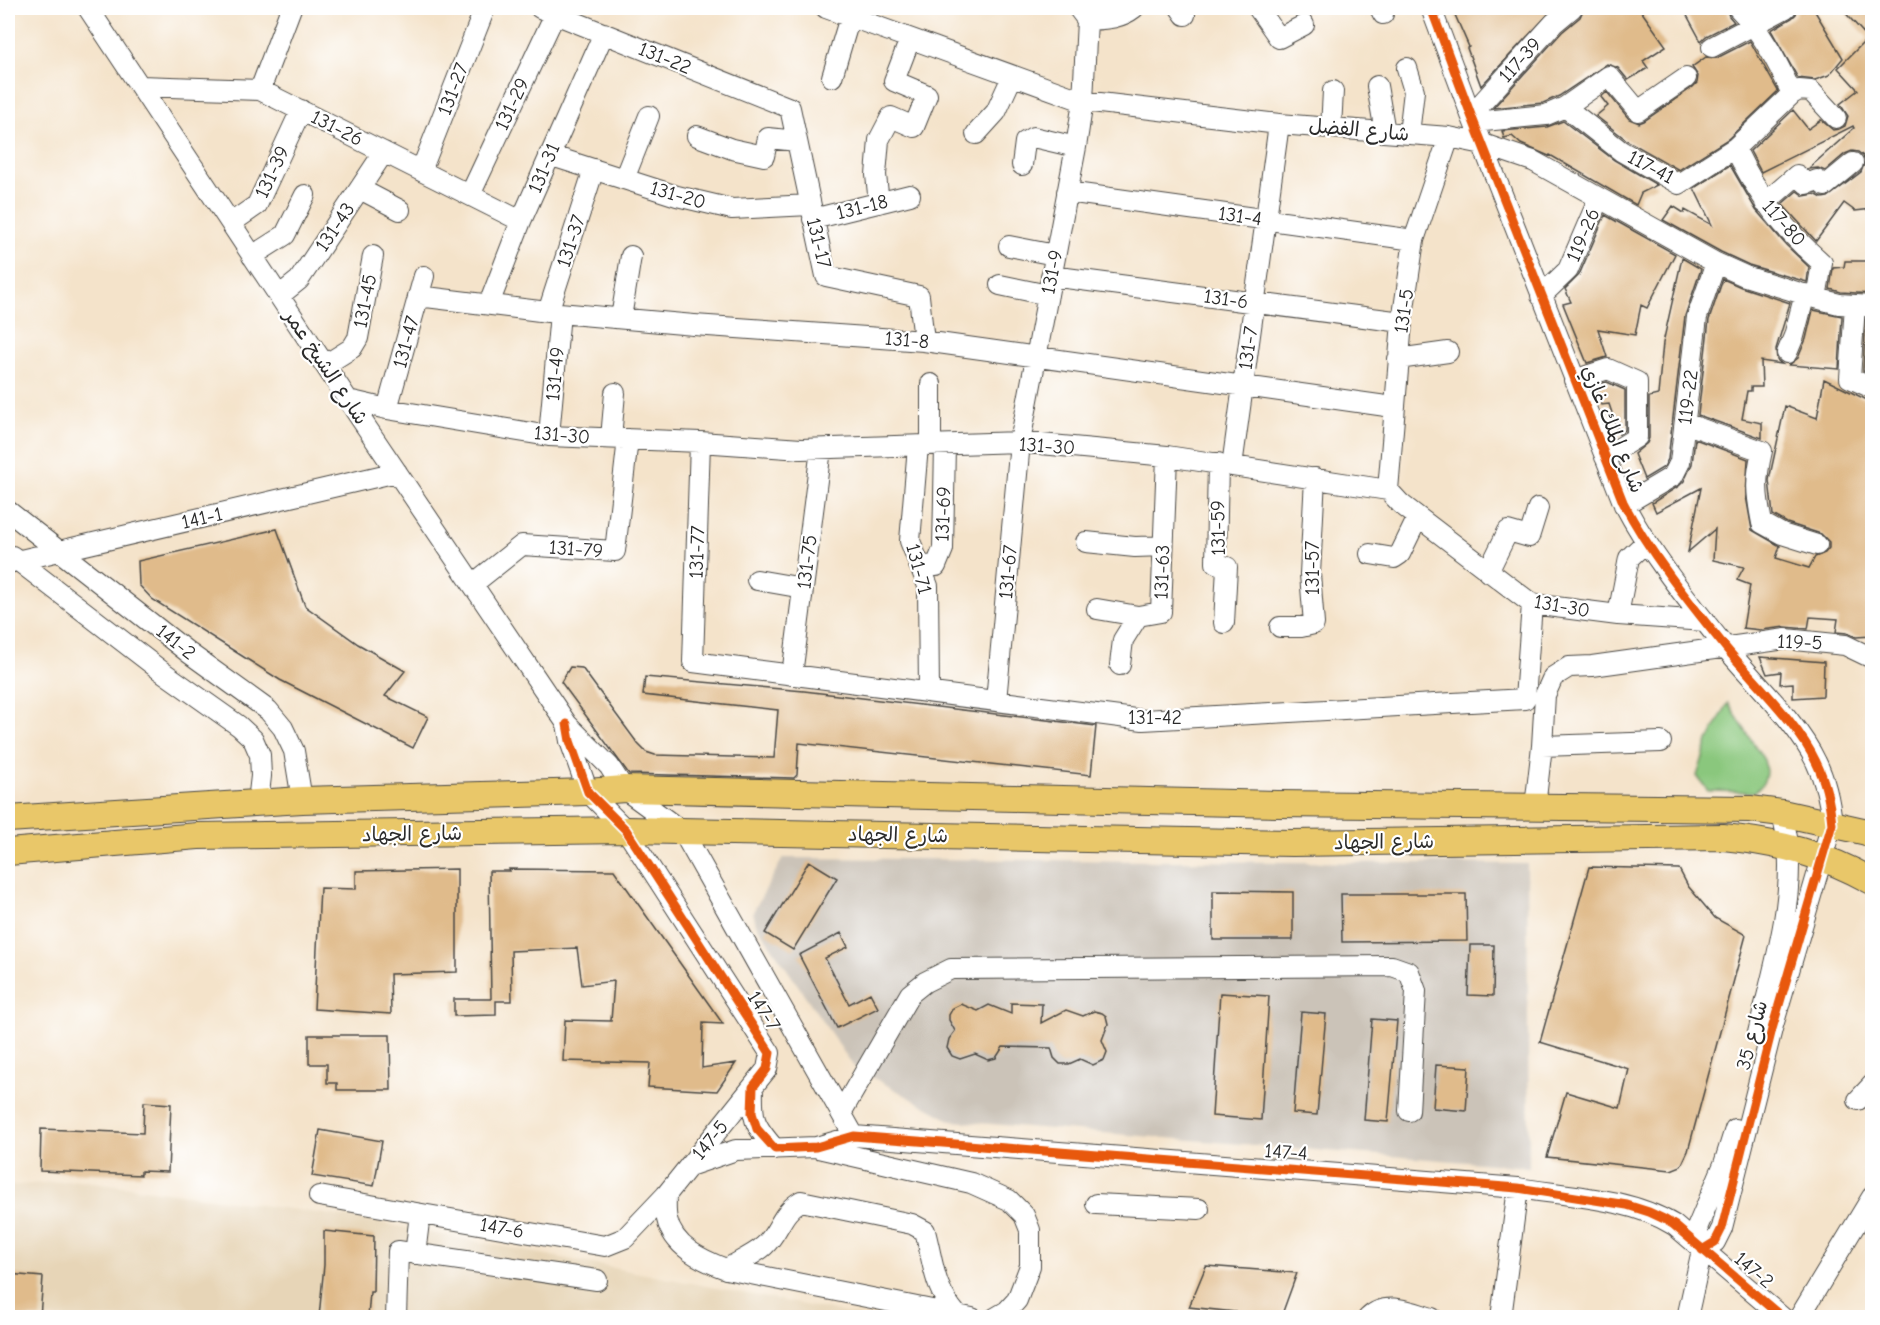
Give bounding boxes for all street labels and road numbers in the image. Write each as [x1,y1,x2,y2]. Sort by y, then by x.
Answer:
street label: 117-39 [1494,33,1546,87]
street label: 131-22 [635,37,695,79]
street label: 131-27 [433,59,474,118]
street label: 131-29 [490,74,534,134]
street label: 131-26 [307,105,367,151]
street label: شارع الفضل [1308,114,1410,148]
street label: 131-31 [523,140,565,196]
street label: 131-39 [250,142,294,202]
street label: 117-41 [1624,145,1678,189]
street label: 131-20 [648,176,708,214]
street label: 131-18 [834,190,890,224]
street label: 117-80 [1758,195,1810,251]
street label: 131-43 [310,198,360,256]
street label: 131-4 [1217,202,1263,230]
street label: 119-26 [1562,205,1604,265]
street label: 131-37 [552,211,590,270]
street label: 131-17 [802,215,837,271]
street label: 131-9 [1036,248,1068,296]
street label: 131-45 [349,272,381,330]
street label: 131-6 [1202,284,1250,314]
street label: 131-5 [1389,287,1419,335]
street label: شارع الشيخ عمر [276,304,373,430]
street label: 131-47 [388,313,424,371]
street label: 131-7 [1234,324,1262,371]
street label: 131-8 [884,327,930,353]
street label: 131-49 [541,346,569,402]
street label: شارع الملك غازي [1574,362,1649,497]
street label: 119-22 [1673,368,1703,426]
street label: 131-30 [533,421,591,449]
street label: 131-30 [1018,433,1076,459]
street label: 131-69 [931,486,955,542]
street label: 131-59 [1206,500,1230,556]
street label: 141-1 [179,502,225,534]
street label: 131-77 [685,525,709,579]
street label: 131-75 [792,534,822,590]
street label: 131-79 [548,536,604,562]
street label: 131-57 [1301,540,1324,595]
street label: 131-71 [901,541,937,597]
street label: 131-67 [994,543,1022,600]
street label: 131-63 [1150,544,1174,600]
street label: 131-30 [1532,590,1592,622]
street label: 141-2 [152,619,200,665]
street label: 119-5 [1777,630,1823,654]
street label: 131-42 [1128,706,1182,729]
street label: شارع الجهاد [362,822,462,848]
street label: شارع الجهاد [848,823,948,849]
street label: شارع الجهاد [1334,830,1434,856]
street label: 147-7 [743,987,786,1036]
street label: شارع 35 [1732,998,1774,1073]
street label: 147-5 [687,1116,733,1164]
street label: 147-4 [1264,1139,1308,1165]
street label: 147-6 [478,1213,526,1243]
street label: 147-2 [1730,1247,1778,1293]

